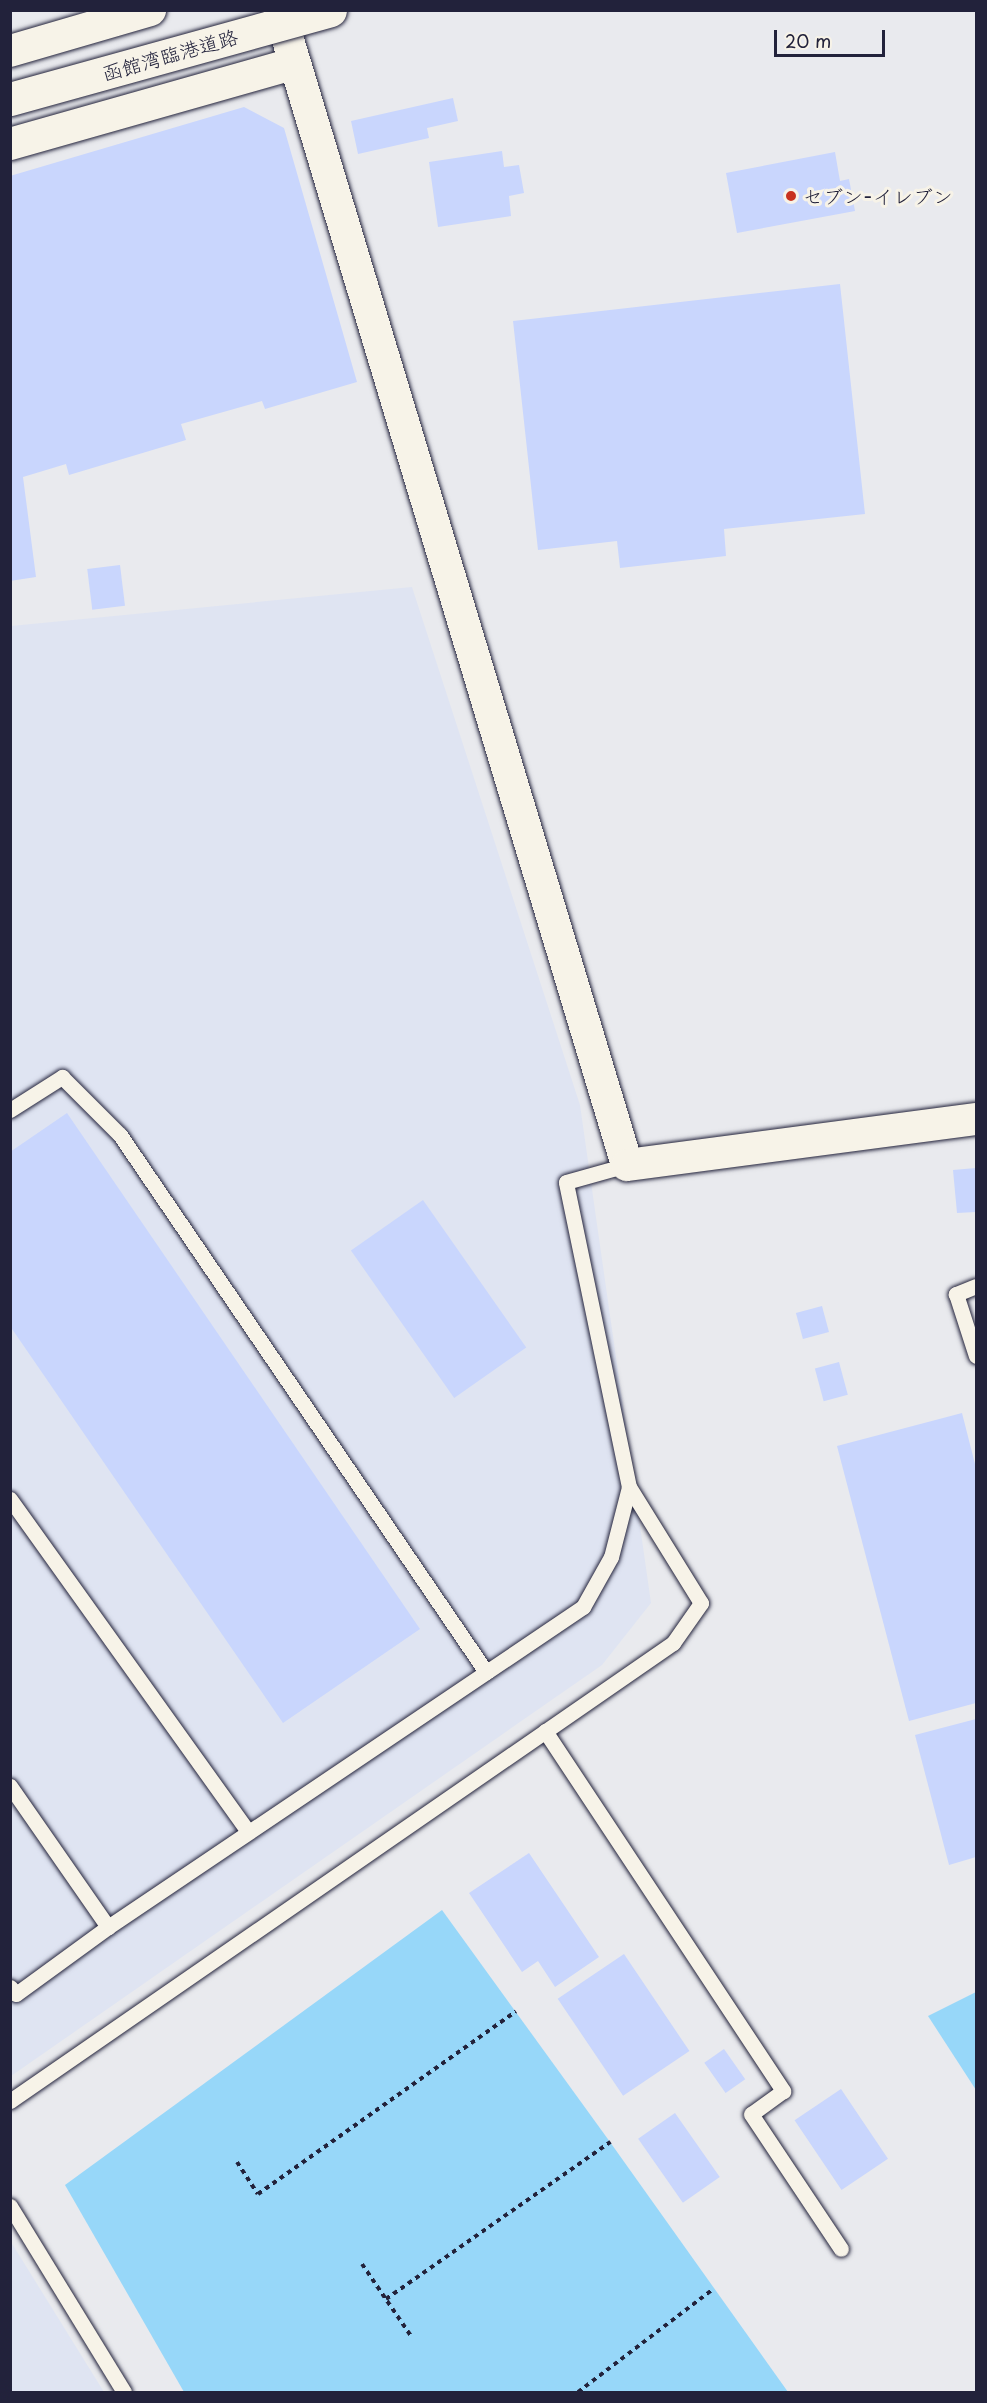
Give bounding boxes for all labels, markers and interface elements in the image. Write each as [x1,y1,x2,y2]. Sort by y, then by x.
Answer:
scale bar [777,18,888,56]
street label: 函館湾臨港道路 [99,24,241,86]
text: 20 m [785,27,831,54]
place label: セブン-イレブン [803,184,953,208]
marker: セブン-イレブン [784,189,798,203]

